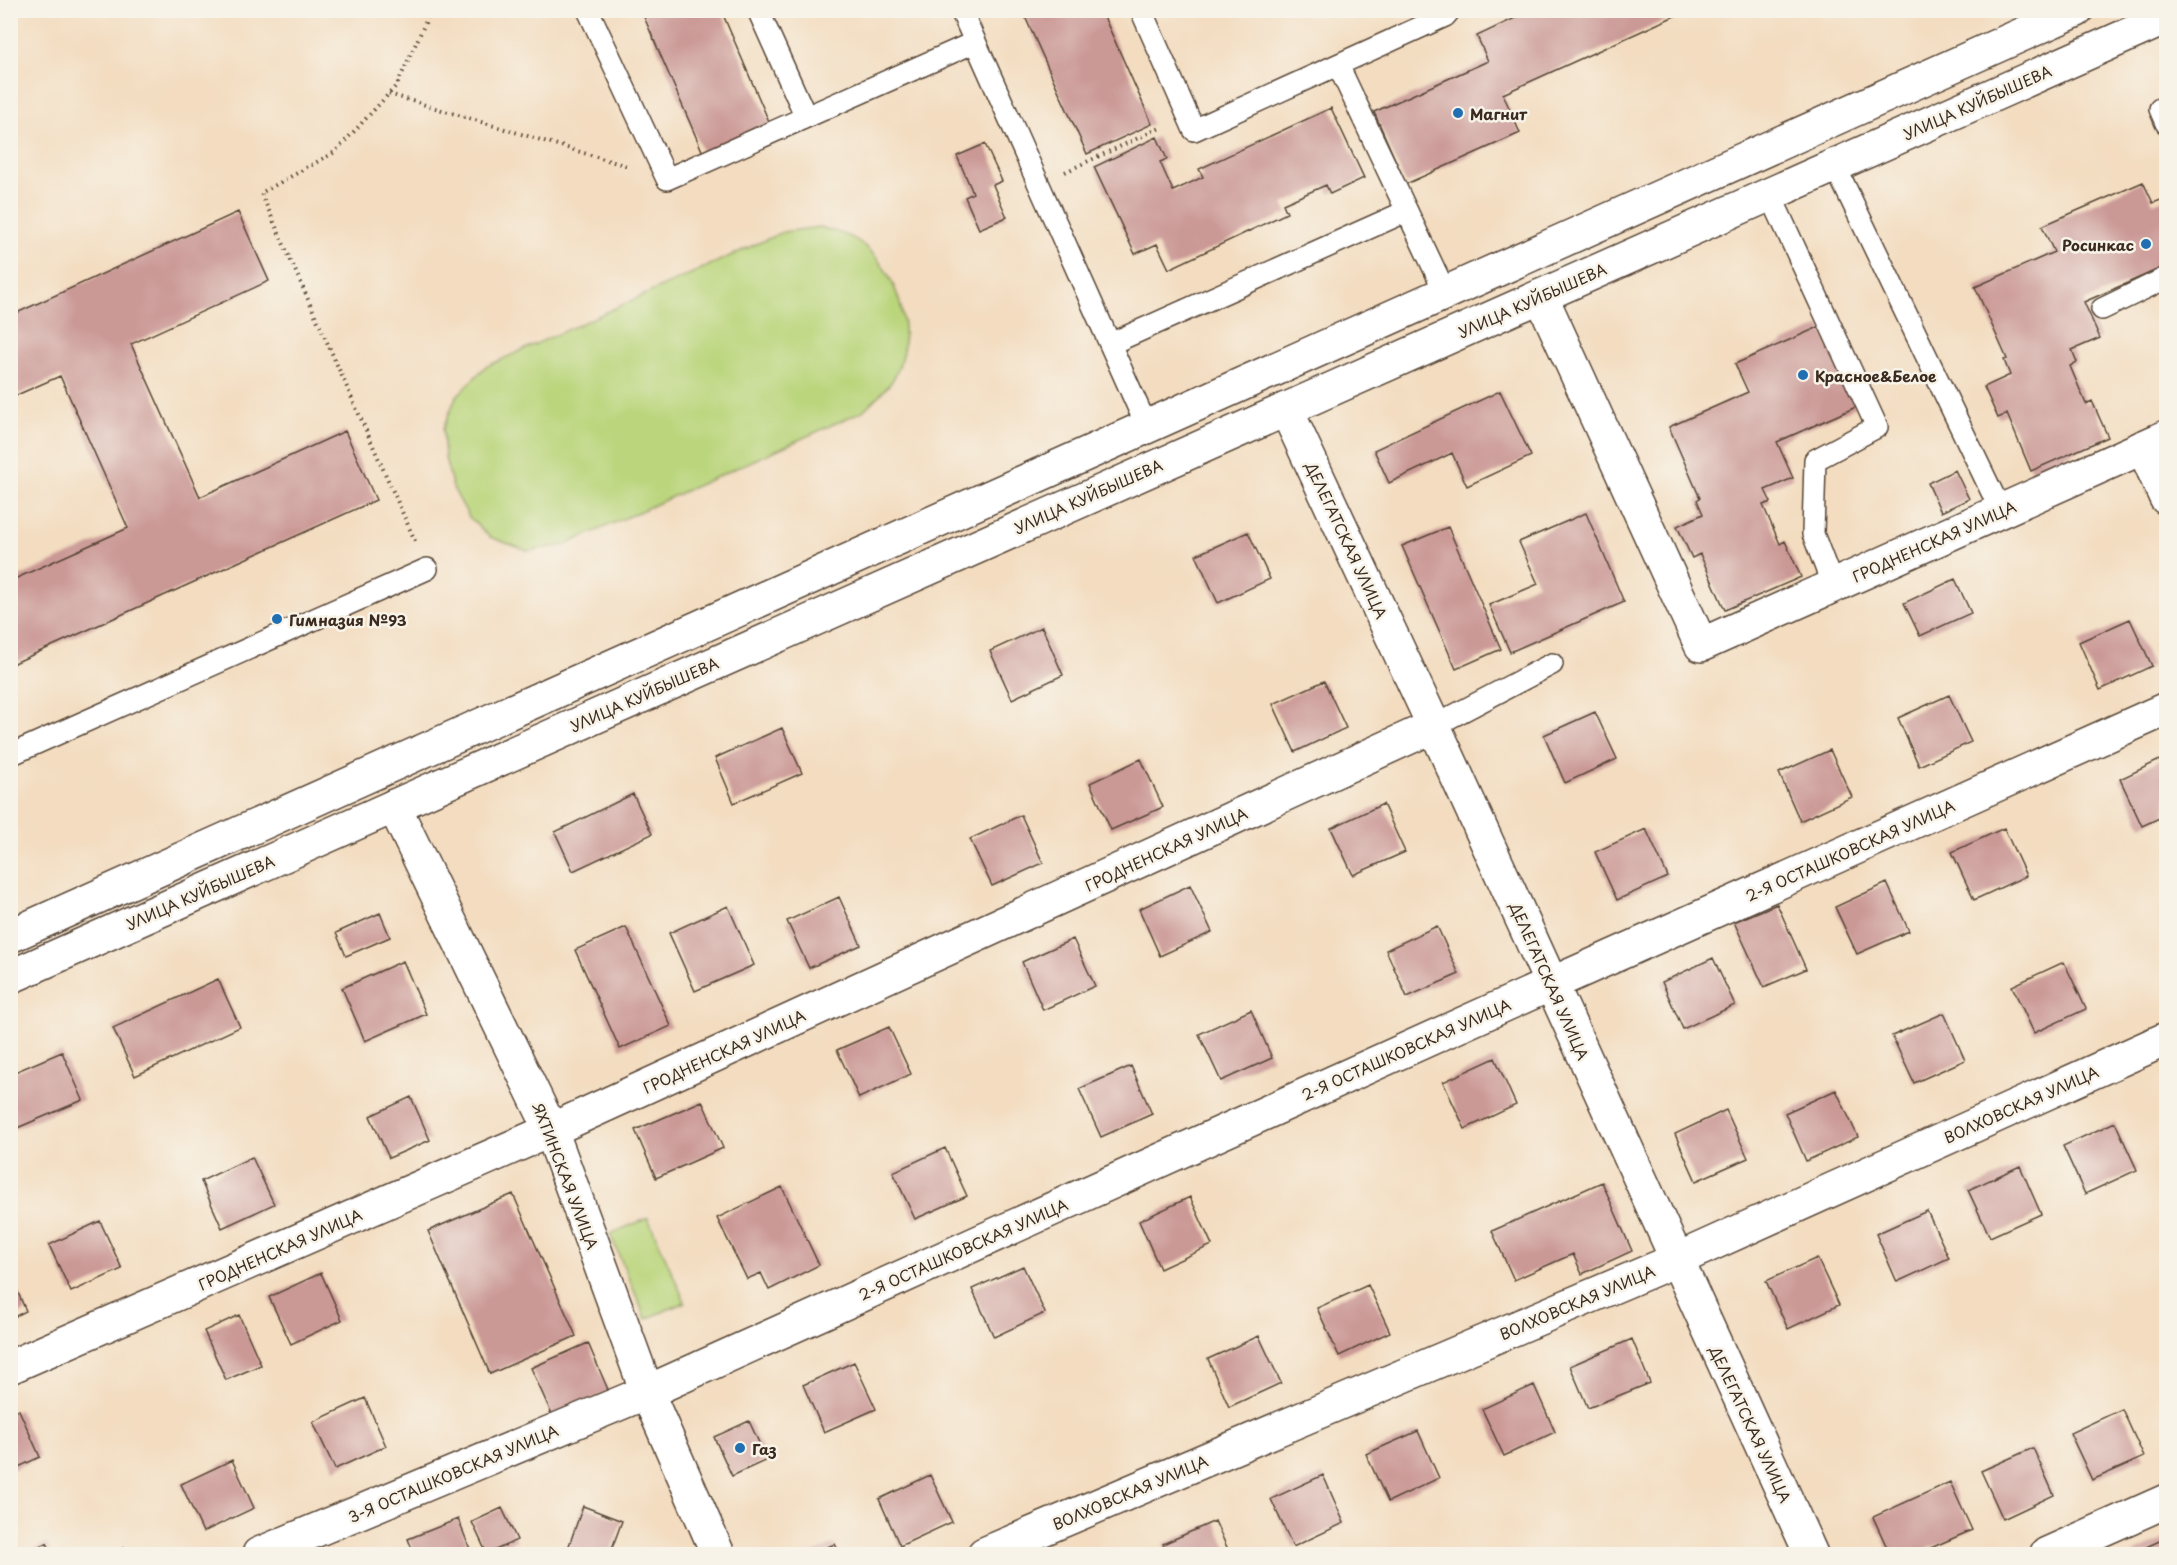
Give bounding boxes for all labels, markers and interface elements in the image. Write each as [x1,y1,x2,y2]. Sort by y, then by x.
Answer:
street label: УЛИЦА КУЙБЫШЕВА [1899,59,2055,145]
place label: Магнит [1470,102,1528,125]
marker: Магнит [1451,106,1465,120]
place label: Росинкас [2062,233,2134,256]
marker: Росинкас [2139,237,2153,251]
street label: УЛИЦА КУЙБЫШЕВА [1454,257,1610,343]
place label: Красное&Белое [1815,364,1937,387]
marker: Красное&Белое [1796,368,1810,382]
street label: УЛИЦА КУЙБЫШЕВА [1010,453,1166,539]
street label: ДЕЛЕГАТСКАЯ УЛИЦА [1300,457,1393,622]
street label: ГРОДНЕНСКАЯ УЛИЦА [1848,494,2020,588]
place label: Гимназия №93 [289,608,407,631]
marker: Гимназия №93 [270,612,284,626]
street label: УЛИЦА КУЙБЫШЕВА [566,651,722,737]
street label: 2-Я ОСТАШКОВСКАЯ УЛИЦА [1742,793,1958,907]
street label: ГРОДНЕНСКАЯ УЛИЦА [1081,801,1251,897]
street label: УЛИЦА КУЙБЫШЕВА [122,849,278,935]
street label: ДЕЛЕГАТСКАЯ УЛИЦА [1504,897,1595,1064]
street label: 2-Я ОСТАШКОВСКАЯ УЛИЦА [1298,992,1514,1106]
street label: ГРОДНЕНСКАЯ УЛИЦА [639,1003,809,1099]
street label: ВОЛХОВСКАЯ УЛИЦА [1940,1060,2102,1148]
street label: ЯХТИНСКАЯ УЛИЦА [527,1098,605,1253]
street label: 2-Я ОСТАШКОВСКАЯ УЛИЦА [855,1192,1071,1306]
street label: ГРОДНЕНСКАЯ УЛИЦА [194,1202,366,1296]
street label: ВОЛХОВСКАЯ УЛИЦА [1496,1259,1658,1345]
street label: ДЕЛЕГАТСКАЯ УЛИЦА [1704,1341,1797,1506]
street label: 3-Я ОСТАШКОВСКАЯ УЛИЦА [344,1418,562,1528]
place label: Газ [752,1437,777,1460]
marker: Газ [733,1441,747,1455]
street label: ВОЛХОВСКАЯ УЛИЦА [1049,1449,1211,1535]

